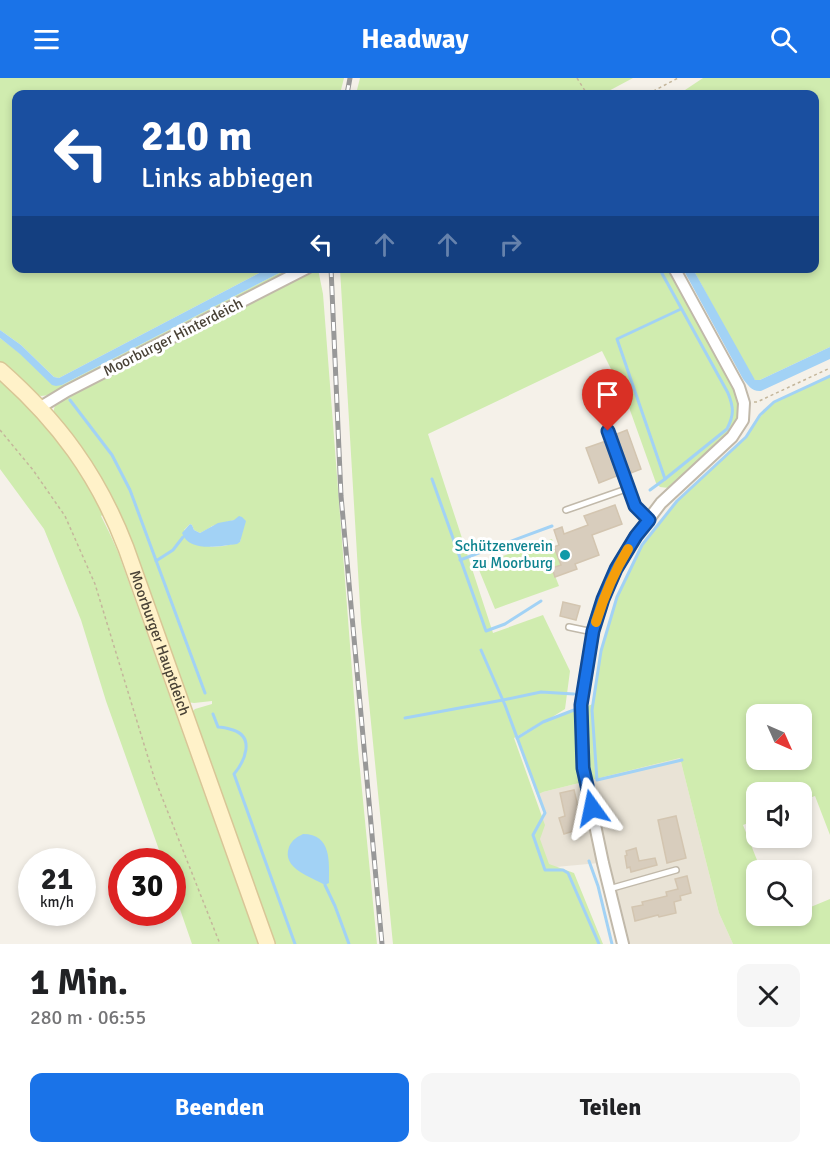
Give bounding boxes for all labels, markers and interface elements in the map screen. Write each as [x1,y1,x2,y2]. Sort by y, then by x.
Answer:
icon: menu [30,23,63,56]
text: Headway [361,23,469,56]
icon: search [767,23,800,56]
text: 210 m [141,111,252,162]
icon: left [42,114,120,192]
text: Links abbiegen [141,162,313,195]
icon: left [305,228,338,261]
icon: ahead [368,228,401,261]
icon: ahead [431,228,464,261]
icon: right [494,228,527,261]
street label: Moorburger Hinterdeich [100,294,246,380]
pin [582,369,633,431]
icon: arrive [591,378,624,411]
place label: Schützenverein zu Moorburg [455,537,553,572]
marker: Schützenverein zu Moorburg [558,548,572,562]
street label: Moorburger Hauptdeich [126,568,194,718]
north arrow [746,704,812,770]
map controls [746,704,812,926]
position arrow [560,776,624,840]
button: sound [746,782,812,848]
speed limit sign: 30 [108,848,186,926]
button: search [746,860,812,926]
text: 21 [41,861,73,898]
text: km/h [40,893,74,911]
text: 1 Min. [30,960,128,1005]
button: close [737,964,800,1027]
text: 280 m · 06:55 [30,1005,146,1030]
button: Beenden [30,1073,409,1142]
button: Teilen [421,1073,800,1142]

